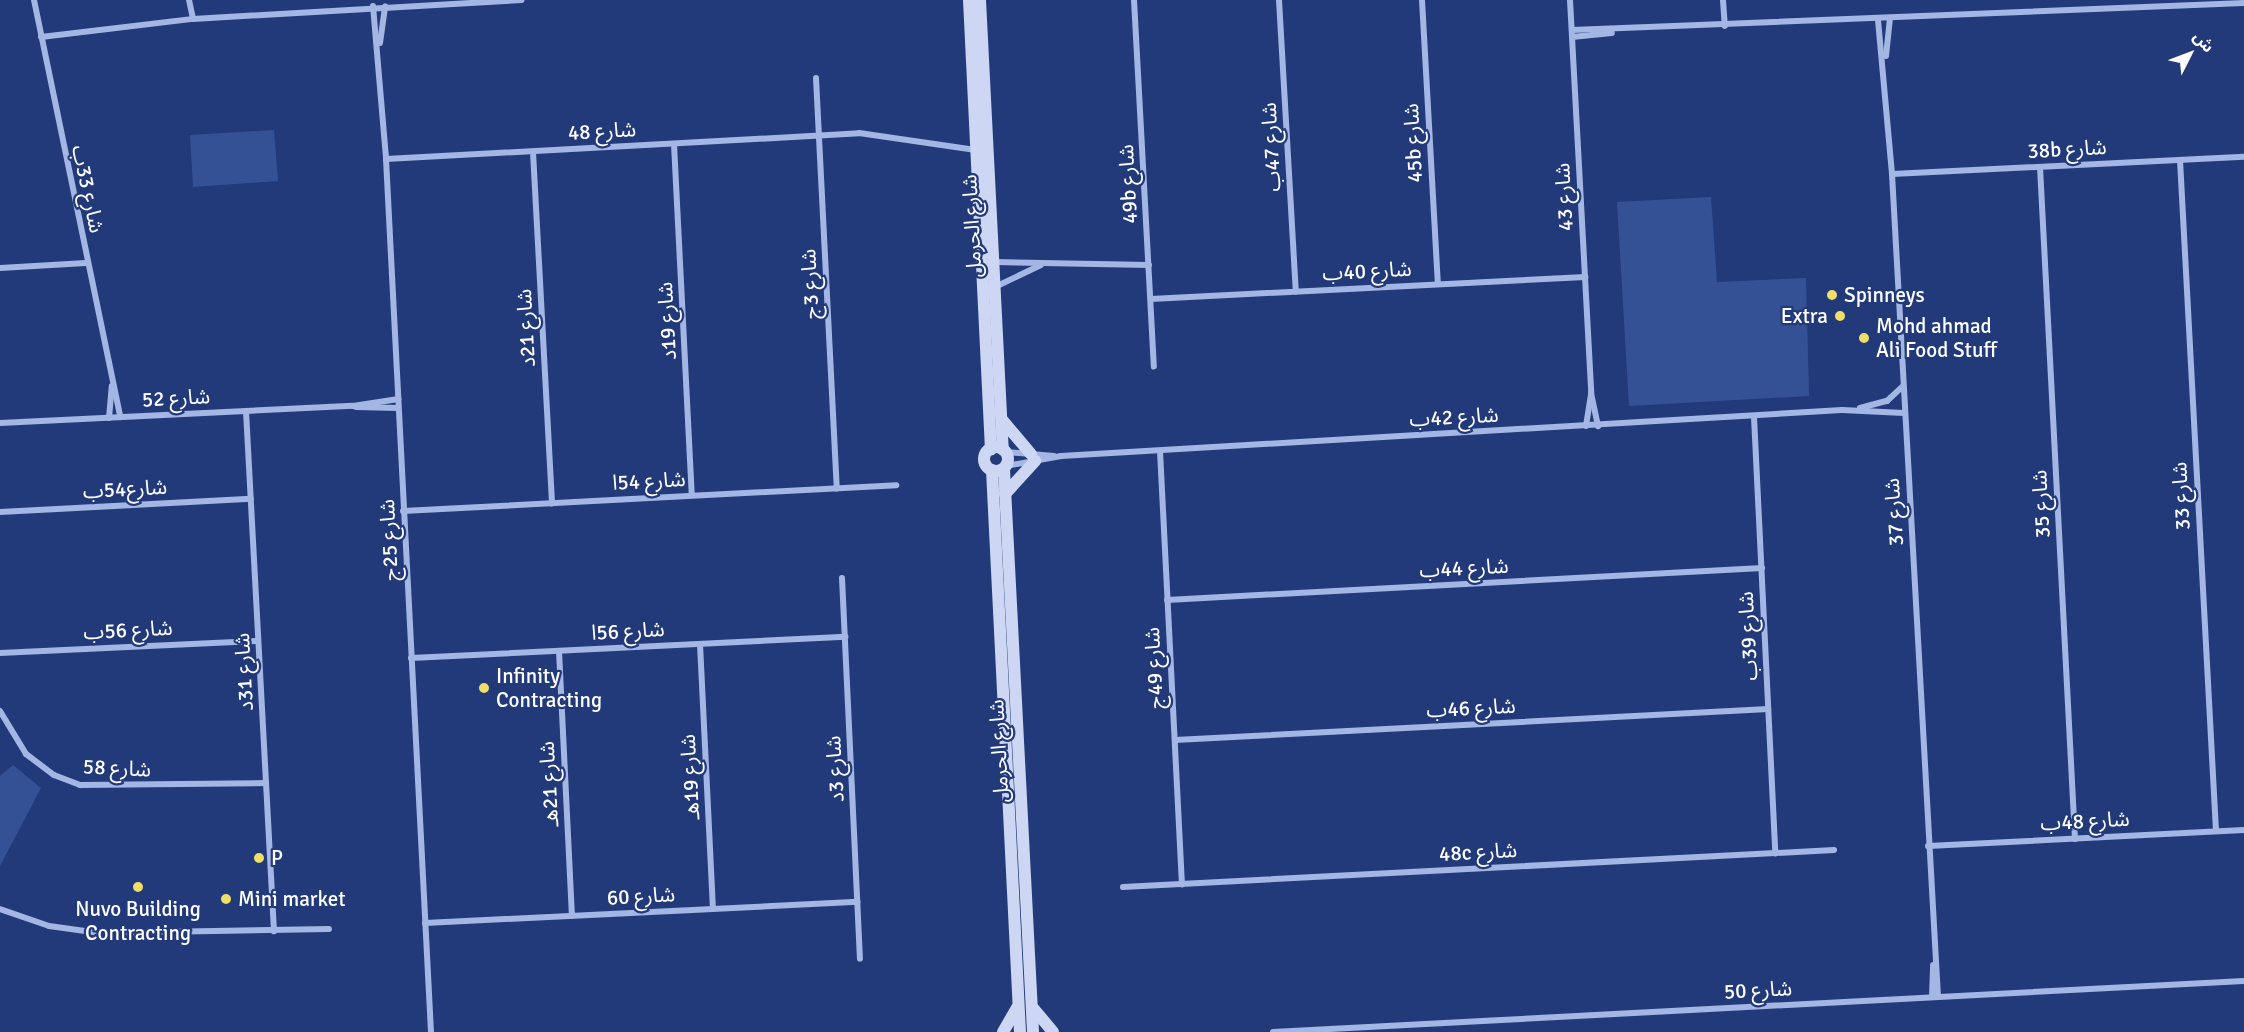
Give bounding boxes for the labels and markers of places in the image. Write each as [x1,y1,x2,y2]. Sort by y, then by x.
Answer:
place label: Spinneys [1844,282,1925,308]
marker: Spinneys [1825,288,1839,302]
place label: Extra [1781,303,1828,329]
marker: Extra [1833,309,1847,323]
place label: Mohd ahmad Ali Food Stuff [1876,313,1997,363]
marker: Mohd ahmad Ali Food Stuff [1857,331,1871,345]
place label: Infinity Contracting [496,663,602,713]
marker: Infinity Contracting [477,681,491,695]
place label: P [271,845,283,871]
marker: P [252,851,266,865]
marker: Nuvo Building Contracting [131,880,145,894]
place label: Mini market [238,886,346,912]
marker: Mini market [219,892,233,906]
place label: Nuvo Building Contracting [75,896,201,946]

